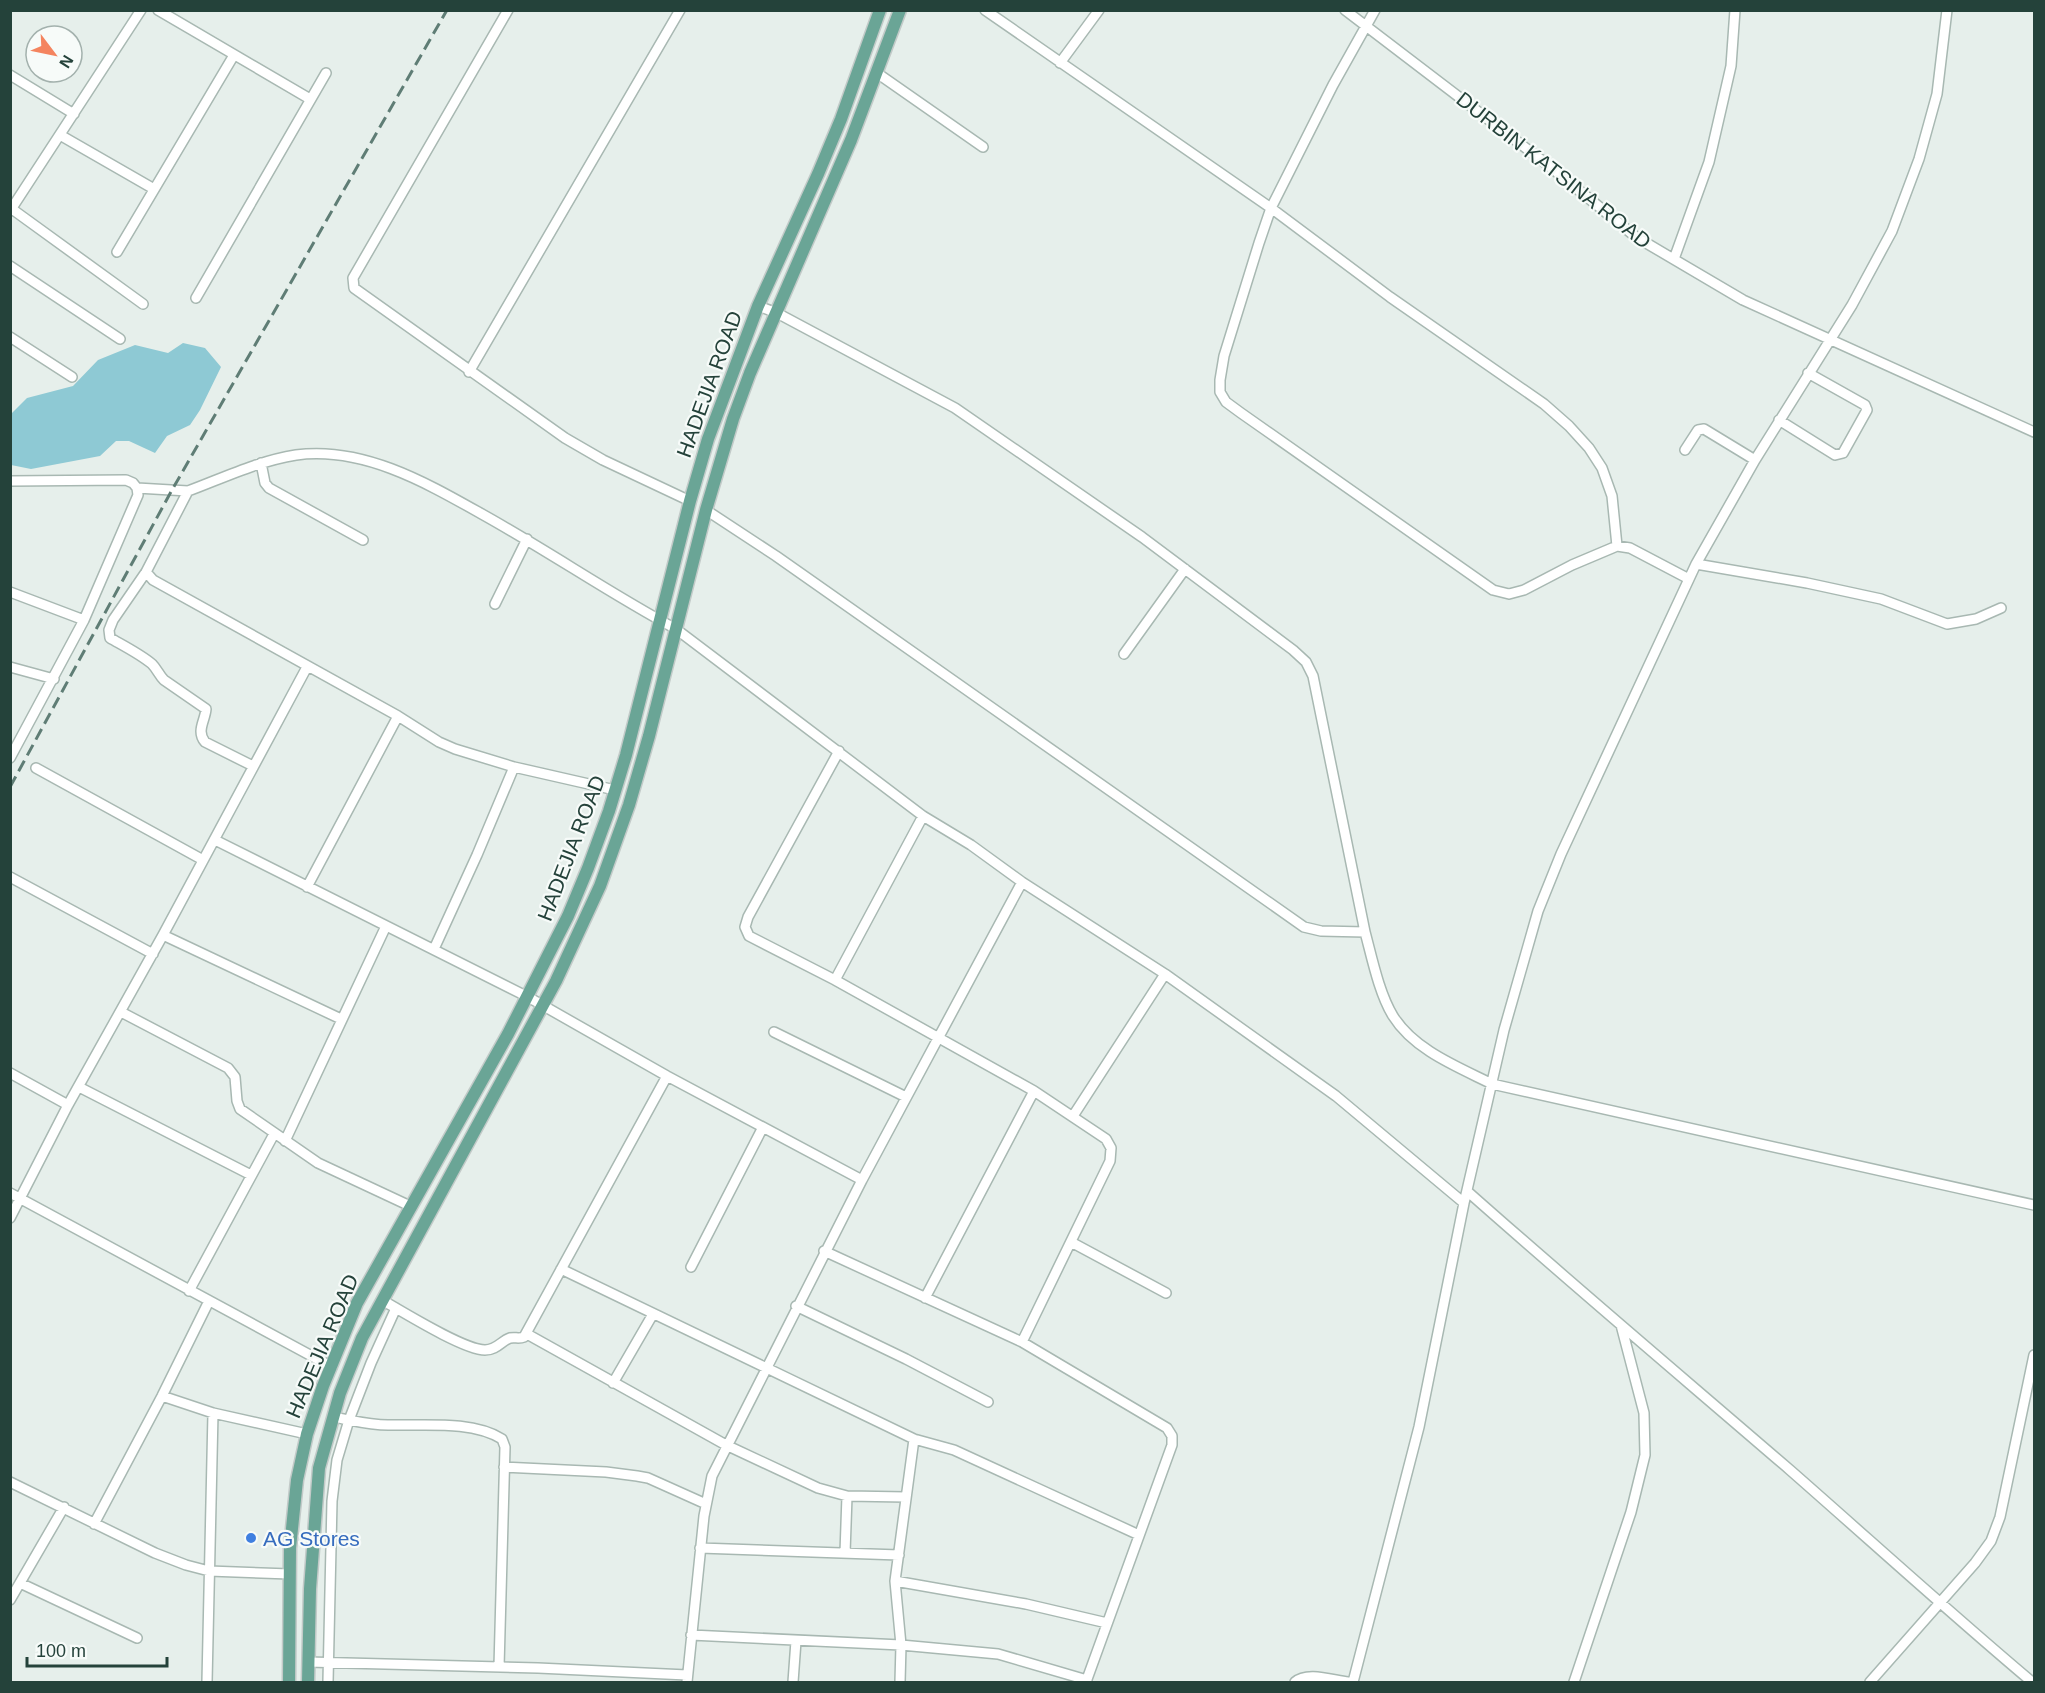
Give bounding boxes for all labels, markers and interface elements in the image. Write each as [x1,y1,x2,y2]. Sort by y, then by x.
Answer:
north arrow [24,24,84,84]
text: N [56,52,77,71]
street label: DURBIN KATSINA ROAD [1452,87,1656,253]
street label: HADEJIA ROAD [672,308,746,460]
street label: HADEJIA ROAD [533,772,609,924]
street label: HADEJIA ROAD [281,1271,363,1421]
place label: AG Stores [263,1527,360,1550]
marker: AG Stores [244,1531,258,1545]
scale bar [27,1630,166,1668]
text: 100 m [36,1641,86,1661]

